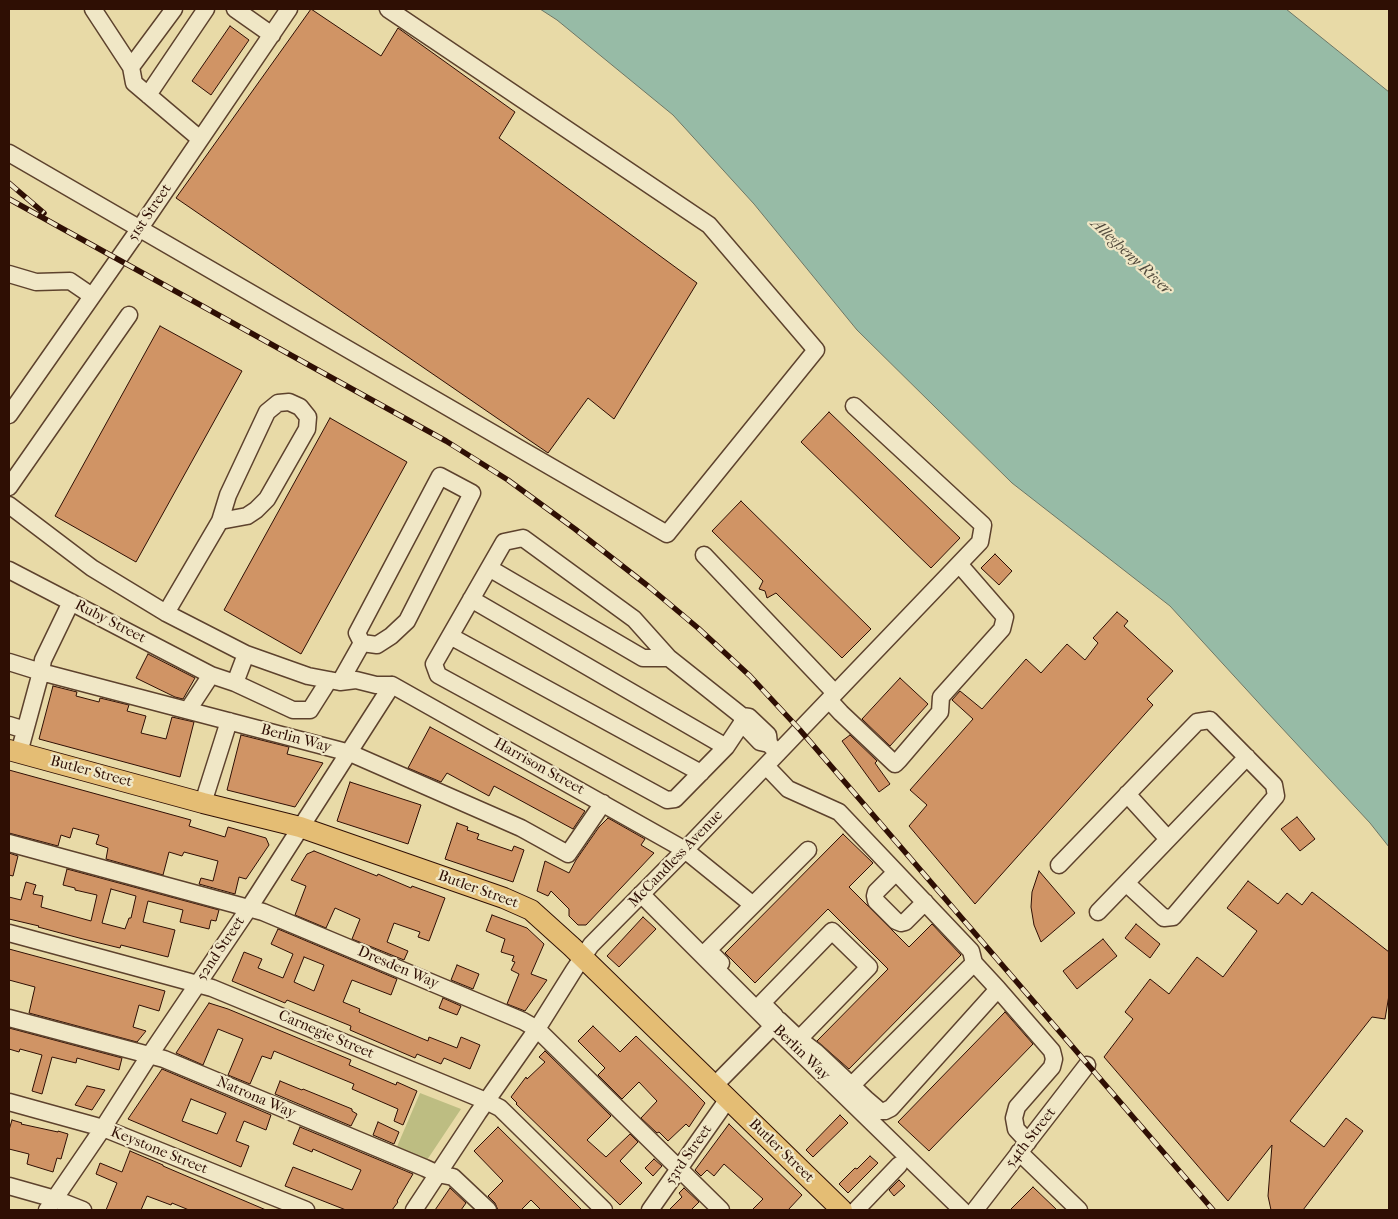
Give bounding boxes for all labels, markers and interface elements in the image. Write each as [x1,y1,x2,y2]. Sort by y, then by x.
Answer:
street label: 51st Street [124,181,176,245]
water label: Allegheny River [1087,215,1175,299]
street label: Ruby Street [71,596,149,648]
street label: Berlin Way [259,721,333,757]
street label: Harrison Street [491,735,587,799]
street label: Butler Street [48,752,134,792]
street label: McCandless Avenue [625,807,727,911]
street label: Butler Street [435,867,521,913]
street label: 52nd Street [193,913,249,985]
street label: Dresden Way [355,943,441,993]
street label: Carnegie Street [275,1007,377,1063]
street label: Berlin Way [769,1021,833,1085]
street label: Natrona Way [214,1073,298,1123]
street label: 54th Street [1002,1104,1060,1172]
street label: Butler Street [744,1115,818,1187]
street label: 53rd Street [662,1121,716,1189]
street label: Keystone Street [108,1123,210,1179]

